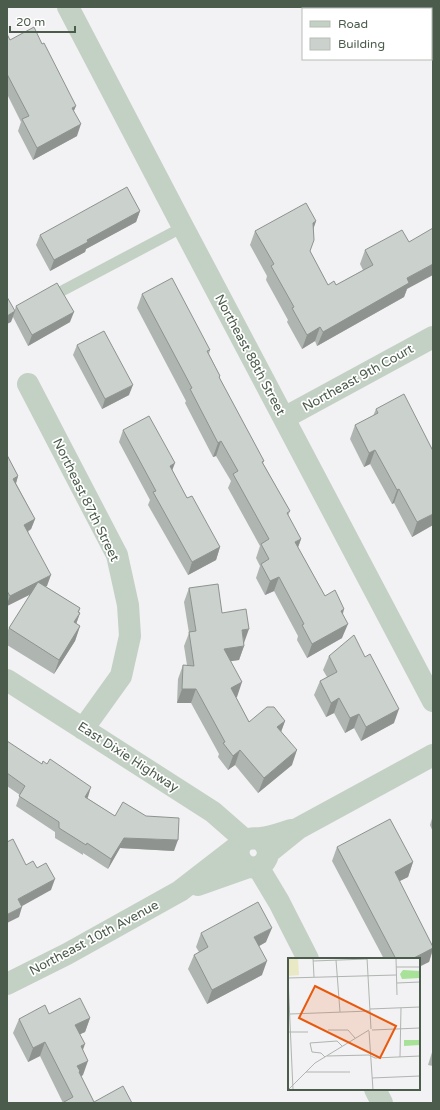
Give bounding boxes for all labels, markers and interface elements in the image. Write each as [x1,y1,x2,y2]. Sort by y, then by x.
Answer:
scale bar [10,8,75,34]
legend [302,8,432,60]
text: 20 m [16,15,45,29]
text: Road [338,17,368,31]
text: Building [338,37,385,51]
street label: Northeast 88th Street [211,292,289,418]
street label: Northeast 9th Court [300,341,416,415]
street label: Northeast 87th Street [49,436,123,564]
street label: East Dixie Highway [74,718,182,796]
street label: Northeast 10th Avenue [27,897,161,979]
inset map [288,958,420,1090]

